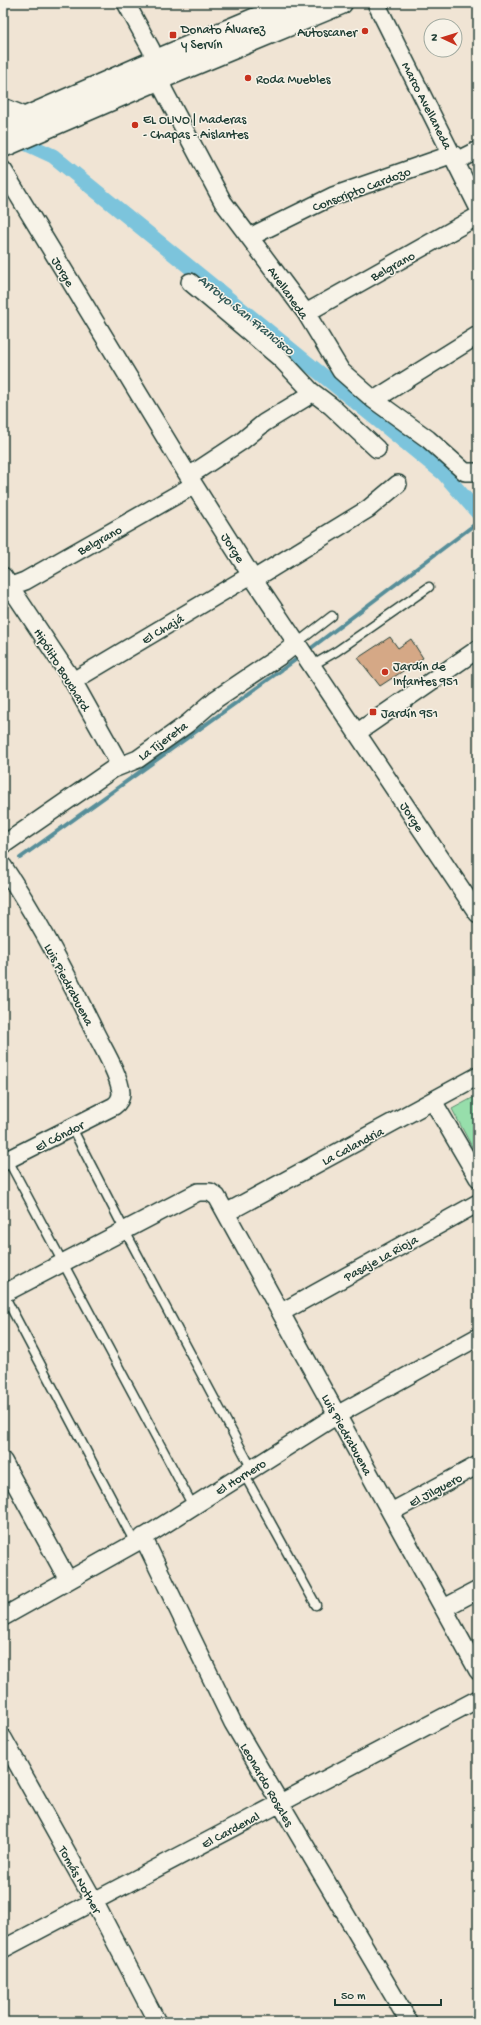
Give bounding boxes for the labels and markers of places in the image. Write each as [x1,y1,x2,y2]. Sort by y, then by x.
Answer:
place label: Donato Álvarez y Servín [180,22,267,53]
place label: Autoscaner [297,26,358,41]
marker: Autoscaner [360,26,370,36]
marker: Donato Álvarez y Servín [168,30,178,40]
marker: Roda Muebles [243,73,253,83]
place label: Roda Muebles [256,73,332,88]
place label: EL OLIVO | Maderas - Chapas - Aislantes [143,113,250,143]
marker: EL OLIVO | Maderas - Chapas - Aislantes [130,120,140,130]
place label: Jardín de Infantes 951 [393,660,458,690]
marker: Jardín de Infantes 951 [380,667,390,677]
marker: Jardín 951 [368,707,378,717]
place label: Jardín 951 [381,707,438,722]

